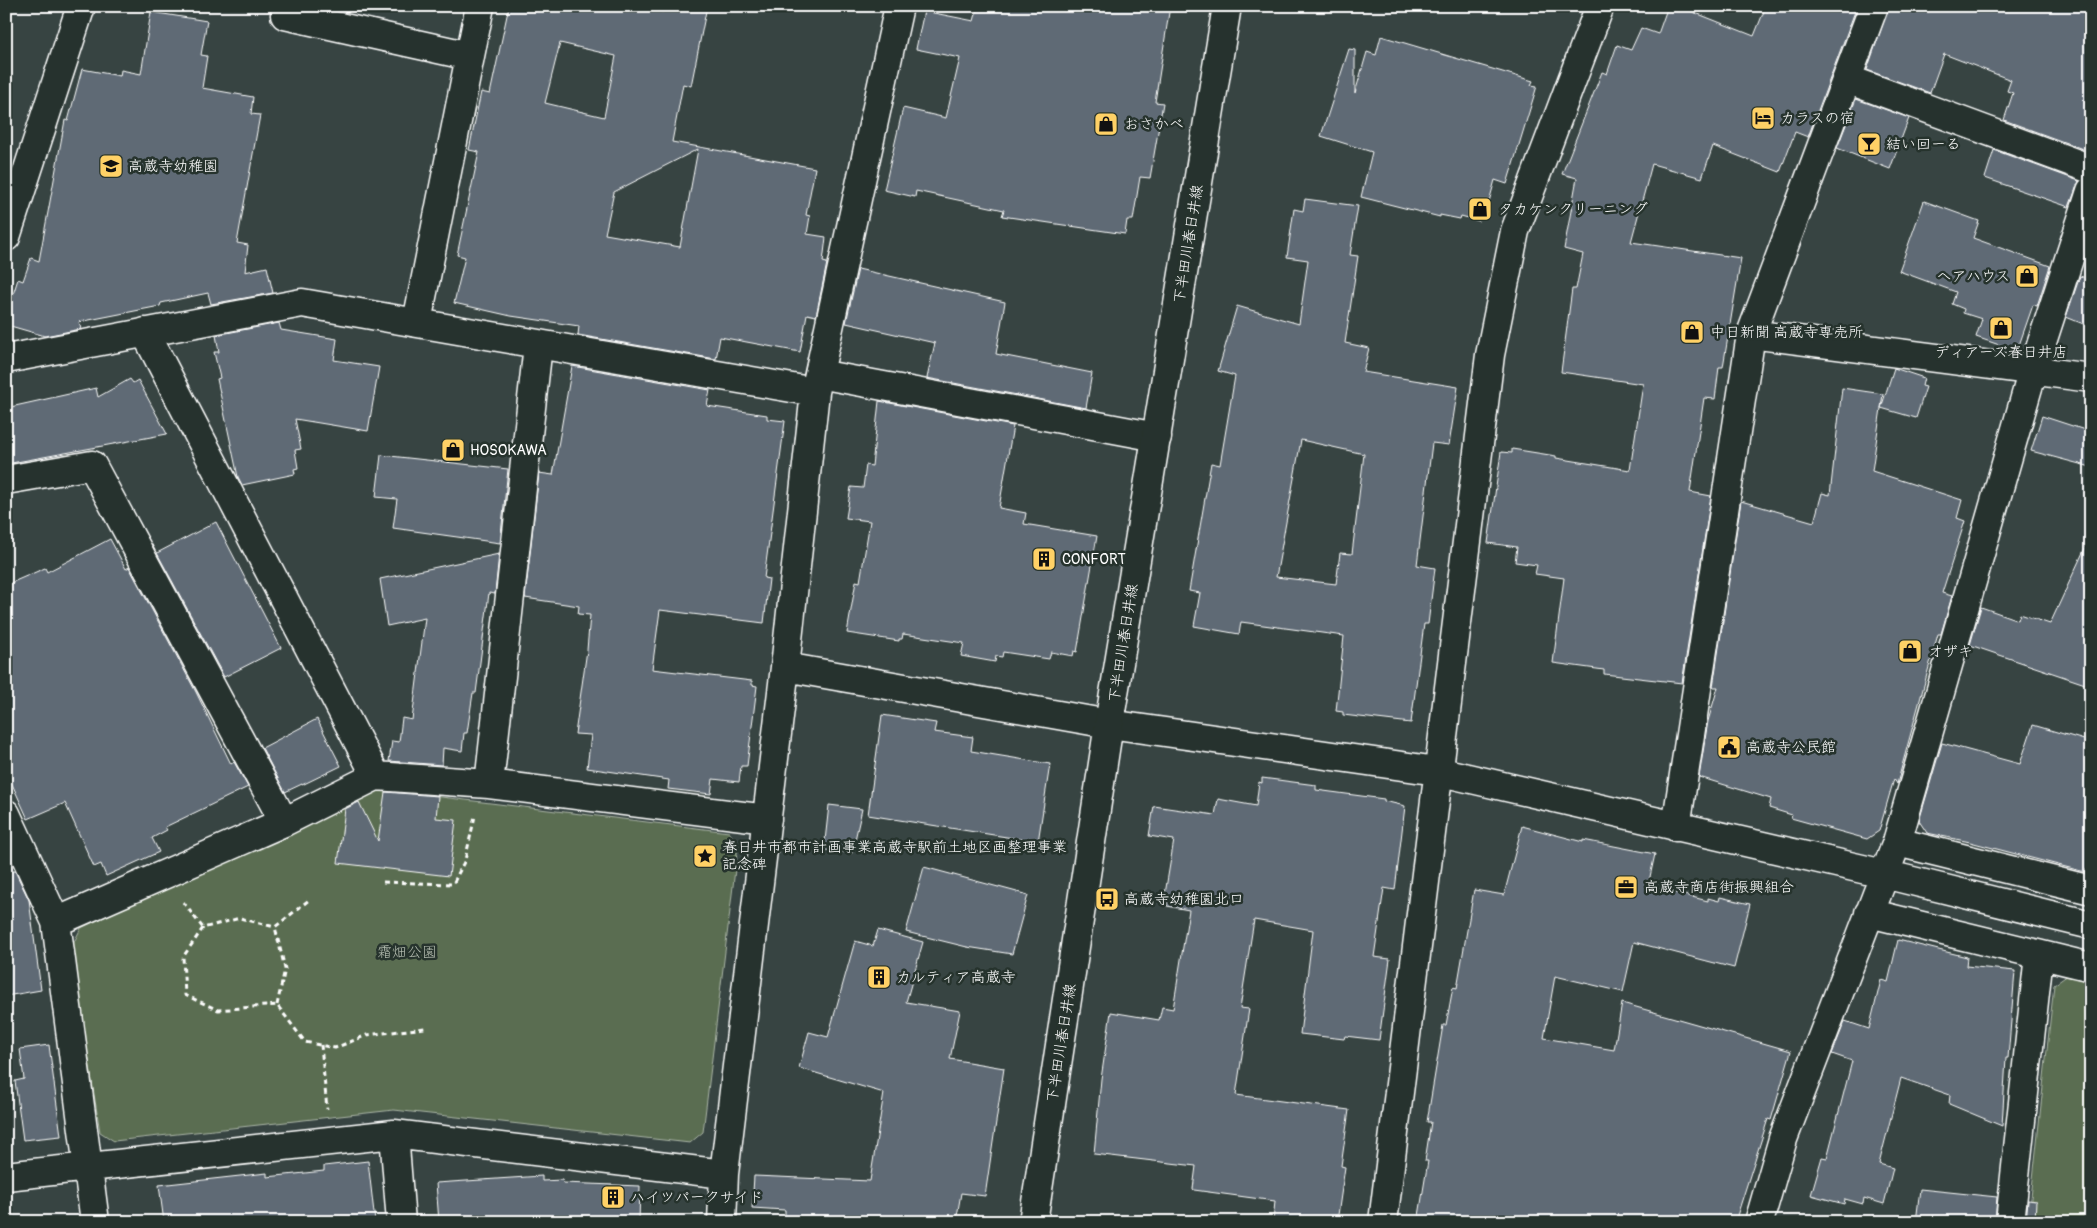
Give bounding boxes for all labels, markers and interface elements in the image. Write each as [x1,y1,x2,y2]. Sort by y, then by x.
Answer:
hotel icon: カラスの宿 [1750,105,1776,131]
place label: カラスの宿 [1780,109,1854,128]
shop icon: おさかべ [1093,111,1119,137]
place label: おさかべ [1124,115,1184,134]
bar icon: 結い回ーる [1856,131,1882,157]
place label: 結い回ーる [1886,135,1961,154]
school or university icon: 高蔵寺幼稚園 [98,153,124,179]
place label: 高蔵寺幼稚園 [128,157,218,176]
street label: 下半田川春日井線 [1170,183,1207,305]
shop icon: タカケンクリーニング [1467,196,1493,222]
place label: タカケンクリーニング [1498,200,1648,219]
shop icon: ヘアハウス [2014,263,2040,289]
place label: ヘアハウス [1936,267,2010,286]
shop icon: ディアーズ春日井店 [1988,315,2014,341]
shop icon: 中日新聞 高蔵寺専売所 [1679,319,1705,345]
place label: 中日新聞 高蔵寺専売所 [1710,323,1863,342]
place label: ディアーズ春日井店 [1934,343,2068,362]
shop icon: HOSOKAWA [440,437,466,463]
place label: HOSOKAWA [470,441,547,460]
building icon: CONFORT [1031,546,1057,572]
place label: CONFORT [1062,550,1126,569]
street label: 下半田川春日井線 [1105,582,1142,704]
shop icon: オザキ [1897,638,1923,664]
place label: オザキ [1928,642,1973,661]
public building icon: 高蔵寺公民館 [1716,734,1742,760]
place label: 高蔵寺公民館 [1746,738,1836,757]
place label: 春日井市都市計画事業高蔵寺駅前土地区画整理事業 記念碑 [722,838,1067,874]
place icon: 春日井市都市計画事業高蔵寺駅前土地区画整理事業 記念碑 [692,843,718,869]
office icon: 高蔵寺商店街振興組合 [1613,874,1639,900]
place label: 高蔵寺商店街振興組合 [1644,878,1794,897]
bus stop icon: 高蔵寺幼稚園北口 [1094,886,1120,912]
place label: 高蔵寺幼稚園北口 [1124,890,1244,909]
park label: 霜畑公園 [377,943,437,962]
building icon: カルティア高蔵寺 [866,964,892,990]
place label: カルティア高蔵寺 [896,968,1015,987]
street label: 下半田川春日井線 [1043,982,1080,1104]
building icon: ハイツパークサイド [600,1184,626,1210]
place label: ハイツパークサイド [630,1188,764,1207]

